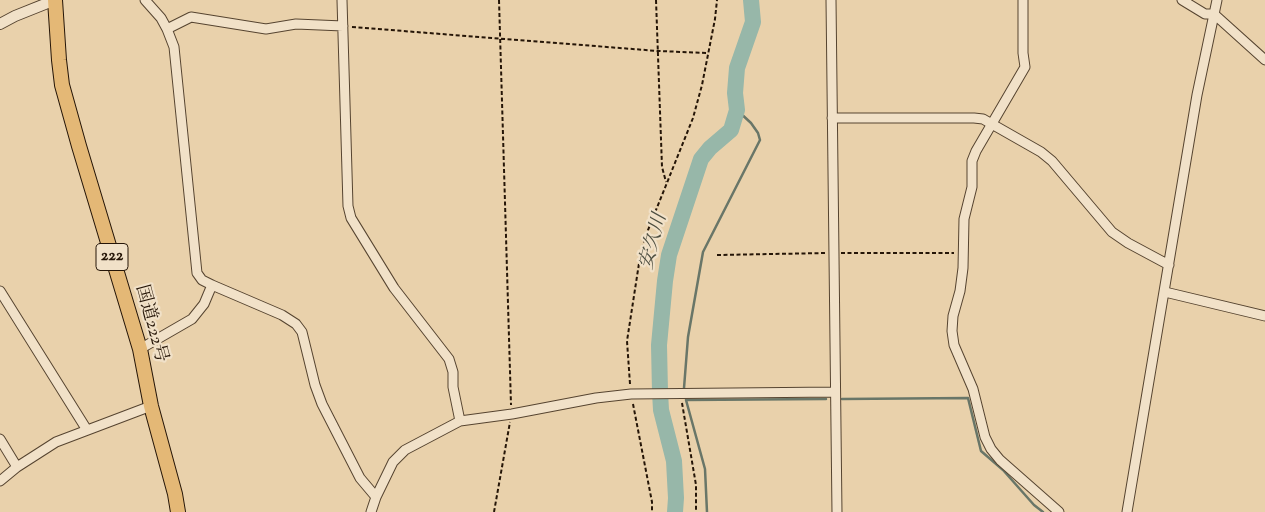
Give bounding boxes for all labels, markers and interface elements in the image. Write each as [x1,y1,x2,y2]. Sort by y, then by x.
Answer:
water label: 安久川 [637,212,673,272]
road number: 222 [96,243,128,270]
street label: 国道222号 [129,283,171,365]

